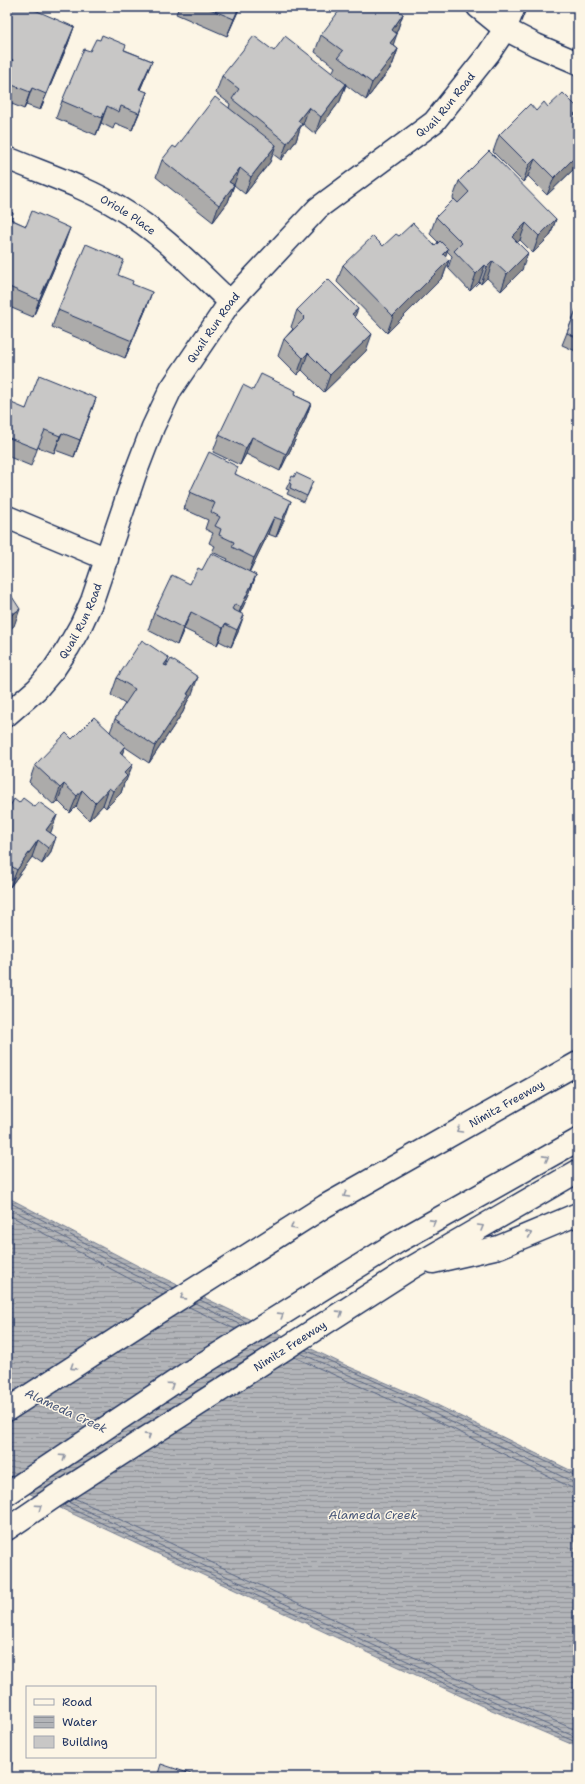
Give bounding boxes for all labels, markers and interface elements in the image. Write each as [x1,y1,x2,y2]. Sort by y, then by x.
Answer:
street label: Quail Run Road [412,69,478,141]
street label: Oriole Place [98,191,159,238]
street label: Quail Run Road [183,289,243,366]
street label: Quail Run Road [55,581,105,662]
street label: Nimitz Freeway [466,1076,546,1131]
one-way arrow [456,1126,463,1133]
one-way arrow [542,1156,549,1163]
one-way arrow [343,1190,350,1197]
one-way arrow [428,1220,436,1227]
one-way arrow [290,1222,297,1229]
one-way arrow [477,1225,484,1232]
one-way arrow [525,1231,532,1239]
one-way arrow [180,1292,187,1299]
one-way arrow [336,1310,343,1318]
one-way arrow [277,1313,284,1320]
street label: Nimitz Freeway [250,1317,329,1375]
one-way arrow [71,1362,78,1369]
one-way arrow [167,1382,174,1390]
water label: Alameda Creek [22,1385,110,1437]
one-way arrow [144,1433,151,1441]
one-way arrow [59,1454,66,1462]
one-way arrow [35,1504,42,1512]
water label: Alameda Creek [329,1507,418,1523]
legend [26,1686,156,1758]
text: Road [62,1694,93,1710]
text: Water [62,1714,98,1730]
text: Building [62,1734,108,1750]

